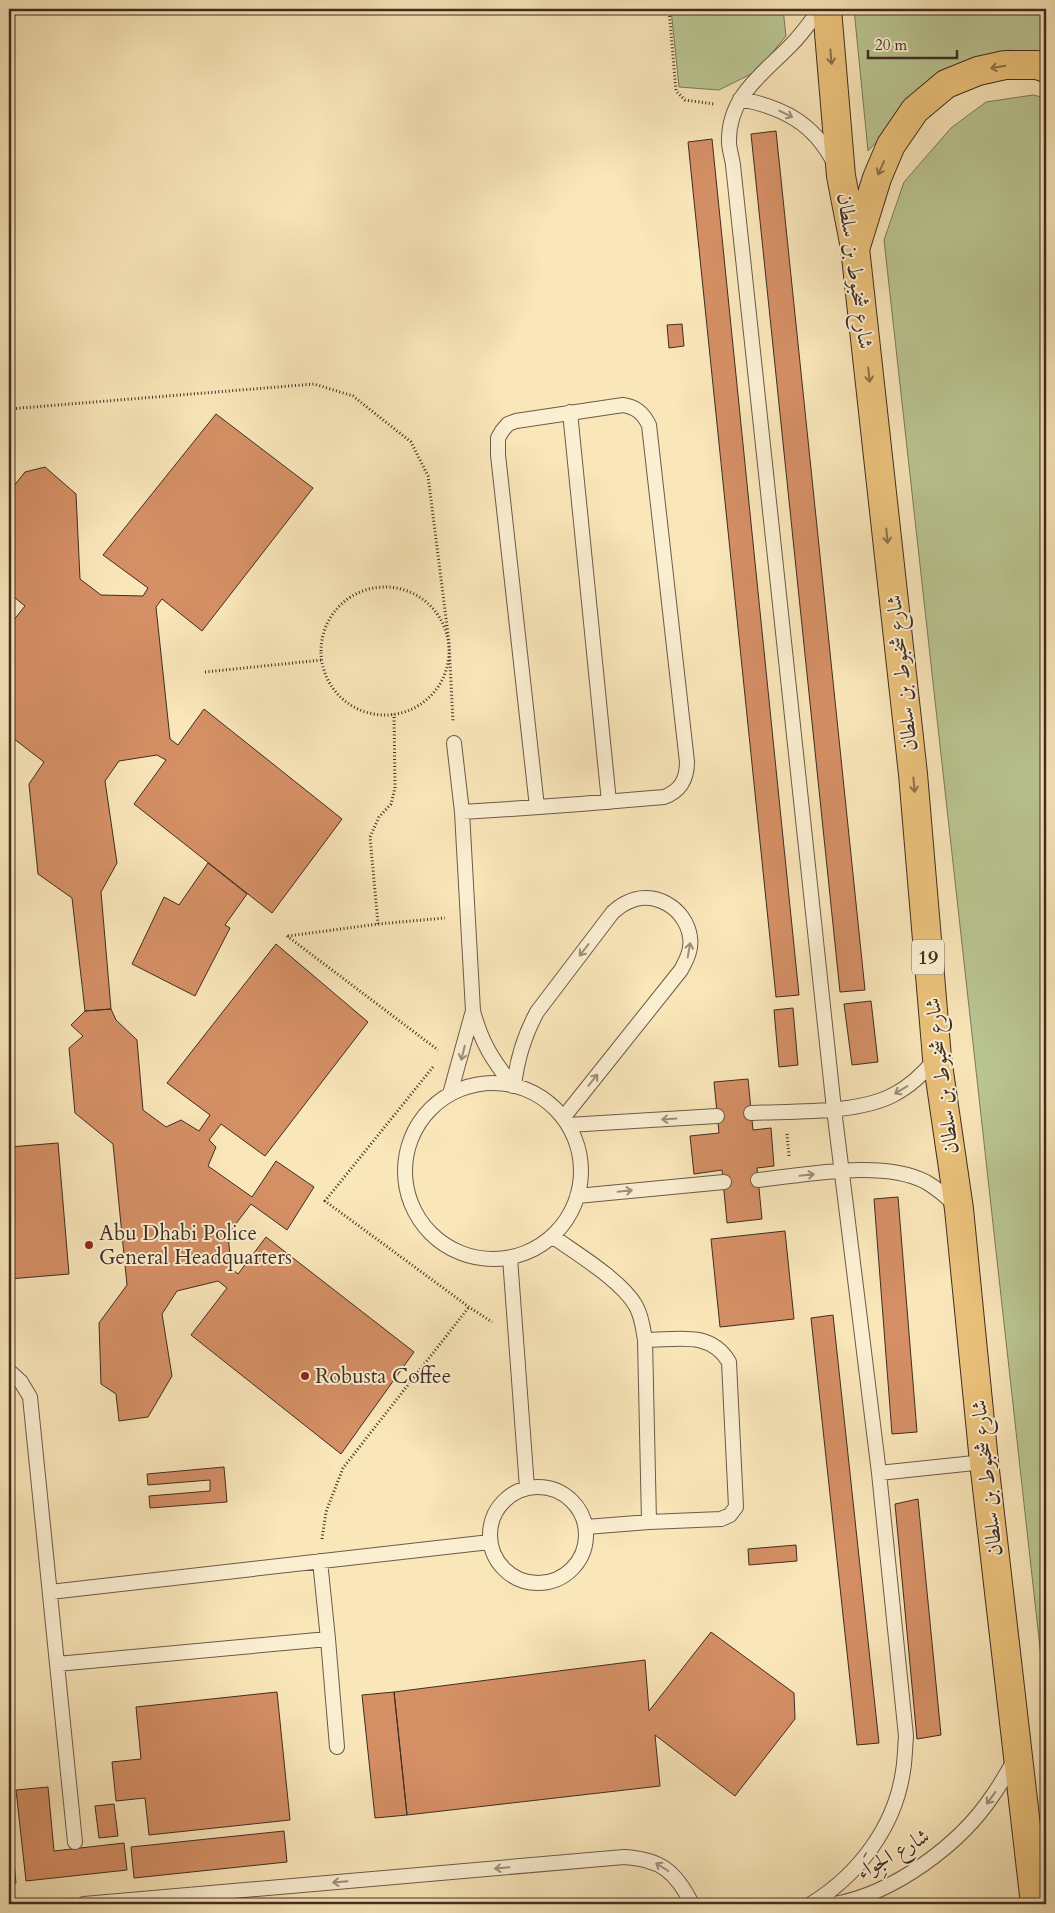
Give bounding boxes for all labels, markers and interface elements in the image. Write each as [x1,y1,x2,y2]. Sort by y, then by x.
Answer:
scale bar [868,28,956,60]
text: 20 m [875,35,907,55]
one-way arrow [827,49,836,65]
one-way arrow [990,62,1006,72]
one-way arrow [778,110,793,119]
one-way arrow [876,160,886,175]
street label: شارع شخبوط بن سلطان [827,191,880,351]
one-way arrow [864,367,874,383]
one-way arrow [882,528,892,544]
street label: شارع شخبوط بن سلطان [879,593,928,753]
one-way arrow [909,777,919,793]
road number: 19 [912,940,944,974]
one-way arrow [684,942,694,958]
one-way arrow [578,943,589,956]
street label: شارع شخبوط بن سلطان [918,996,969,1156]
one-way arrow [457,1044,467,1060]
one-way arrow [588,1074,599,1087]
one-way arrow [895,1086,909,1096]
one-way arrow [661,1114,677,1123]
one-way arrow [798,1170,814,1180]
one-way arrow [617,1187,633,1196]
place label: Abu Dhabi Police General Headquarters [99,1219,292,1272]
marker: Abu Dhabi Police General Headquarters [83,1239,95,1251]
place label: Robusta Coffee [315,1362,451,1391]
marker: Robusta Coffee [299,1370,311,1382]
street label: شارع شخبوط بن سلطان [964,1398,1013,1558]
one-way arrow [986,1791,996,1805]
street label: شارع الجِوَاء [851,1821,936,1889]
one-way arrow [656,1861,670,1871]
one-way arrow [494,1863,510,1872]
one-way arrow [333,1877,349,1887]

